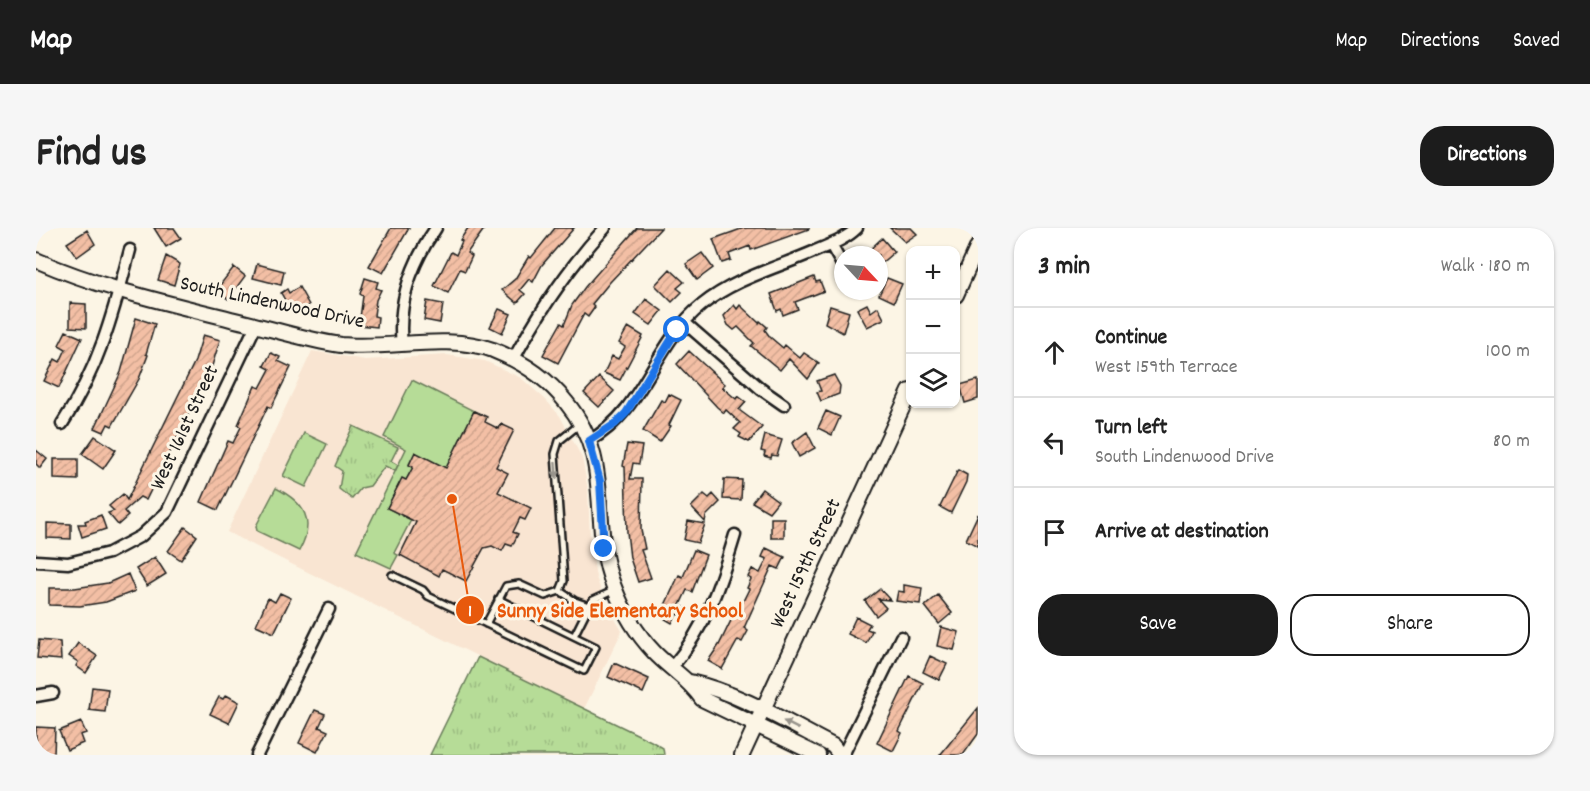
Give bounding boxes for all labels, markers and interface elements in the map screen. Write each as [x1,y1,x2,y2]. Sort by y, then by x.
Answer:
text: Map [30,22,72,62]
text: Map [1336,27,1367,57]
text: Directions [1400,27,1480,57]
text: Saved [1513,27,1560,57]
text: Find us [36,126,147,186]
button: Directions [1420,126,1554,186]
north arrow [834,246,888,300]
map controls [906,246,960,408]
button: + [906,246,960,300]
text: 3 min [1038,249,1090,286]
text: Walk · 180 m [1441,253,1530,281]
street label: South Lindenwood Drive [177,270,367,338]
button: − [906,300,960,354]
route start [663,316,689,342]
text: Continue [1095,323,1167,354]
icon: ahead [1038,336,1071,369]
text: 100 m [1486,338,1530,366]
button: layers [906,354,960,408]
text: West 159th Terrace [1095,354,1237,382]
street label: West 161st Street [144,360,228,495]
text: Turn left [1095,413,1167,444]
icon: left [1038,426,1071,459]
text: 80 m [1493,428,1530,456]
text: South Lindenwood Drive [1095,444,1274,472]
one-way arrow [551,461,561,480]
street label: West 159th Street [764,494,850,634]
icon: arrive [1038,516,1071,549]
text: Arrive at destination [1095,517,1269,548]
route end [590,535,616,561]
callout: Sunny Side Elementary School [455,590,755,630]
button: Save [1038,594,1278,656]
button: Share [1290,594,1530,656]
text: Sunny Side Elementary School [497,597,744,628]
text: 1 [468,600,472,625]
one-way arrow [783,720,800,730]

